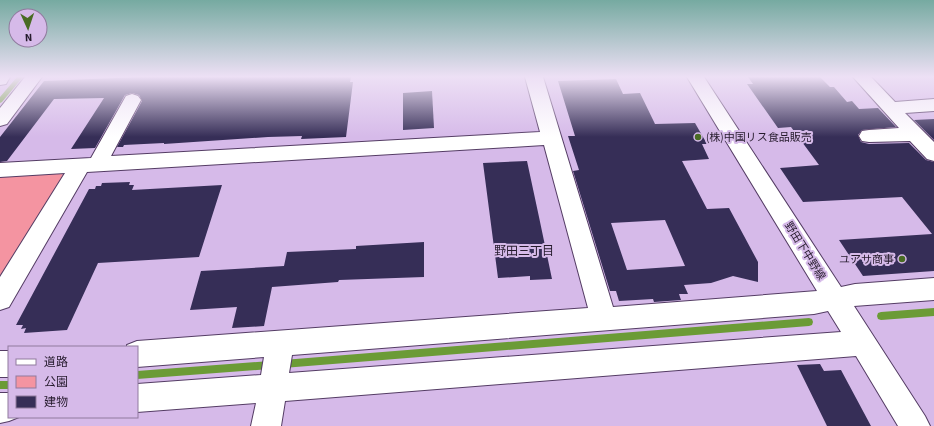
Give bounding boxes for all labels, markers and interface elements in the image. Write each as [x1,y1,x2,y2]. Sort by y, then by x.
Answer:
north arrow [8,8,48,48]
text: N [24,30,33,45]
place label: (株)中国リス食品販売 [706,130,812,145]
marker: (株)中国リス食品販売 [693,132,703,142]
street label: 野田下中野線 [781,219,829,283]
district label: 野田三丁目 [494,243,554,260]
place label: ユアサ商事 [839,252,894,267]
marker: ユアサ商事 [897,254,907,264]
legend [8,346,138,418]
text: 道路 [44,354,68,371]
text: 公園 [44,374,68,391]
text: 建物 [44,394,68,411]

